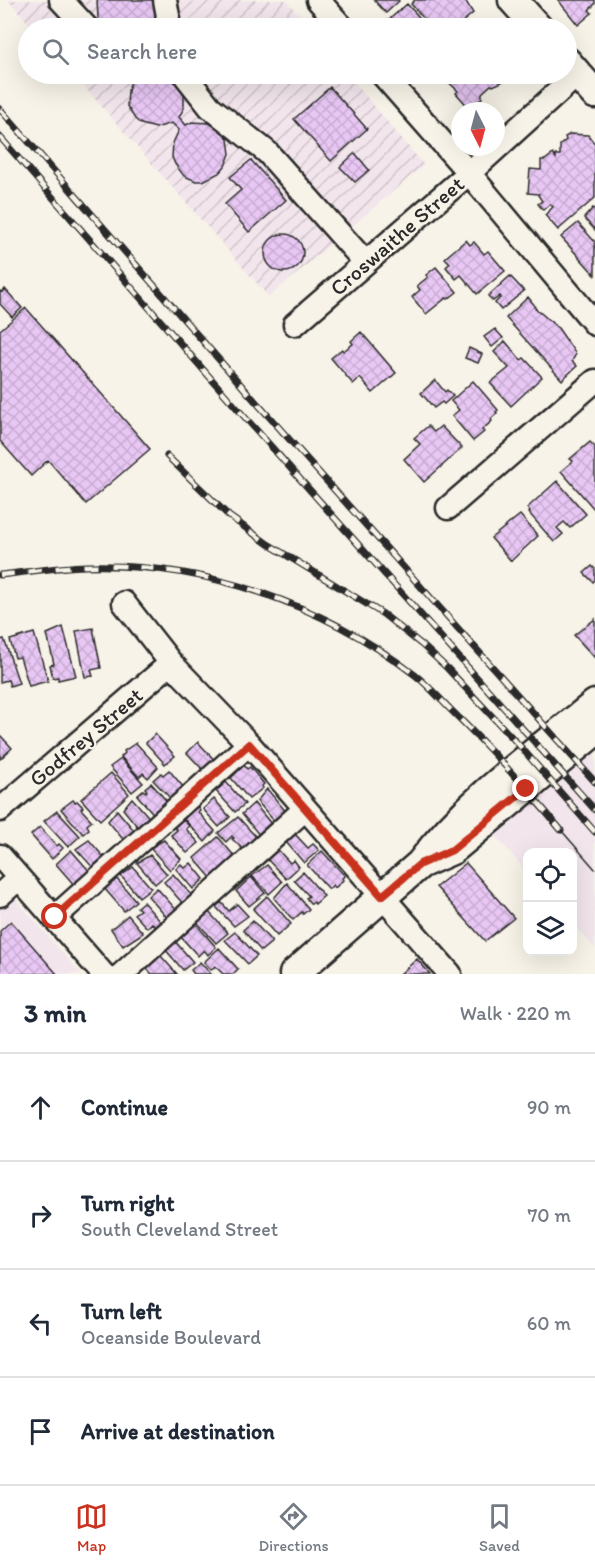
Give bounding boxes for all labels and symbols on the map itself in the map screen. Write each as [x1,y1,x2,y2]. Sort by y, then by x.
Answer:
north arrow [451,102,505,156]
street label: Croswaithe Street [324,170,470,302]
street label: Godfrey Street [24,682,148,792]
route end [512,775,538,801]
route start [41,903,67,929]

